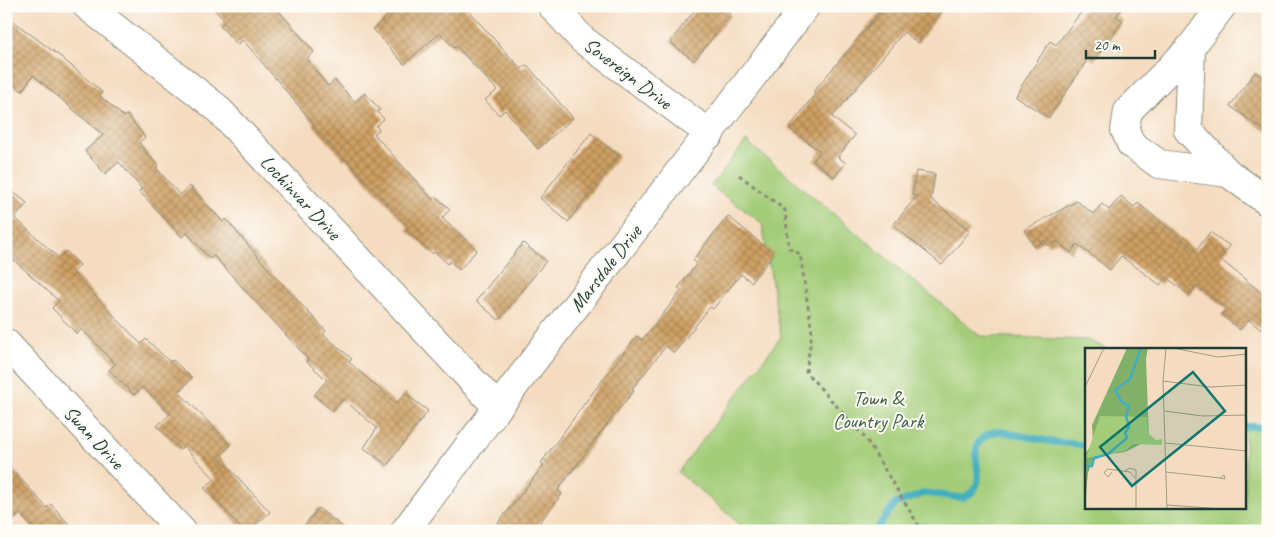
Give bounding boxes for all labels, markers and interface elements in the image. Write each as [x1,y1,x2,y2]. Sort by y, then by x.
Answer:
scale bar [1086,28,1155,60]
street label: Sovereign Drive [579,32,678,116]
text: 20 m [1094,36,1121,55]
street label: Lochinvar Drive [255,150,347,246]
street label: Marsdale Drive [564,219,648,317]
inset map [1085,348,1246,510]
park label: Town & Country Park [833,386,925,434]
street label: Swan Drive [58,400,130,475]

